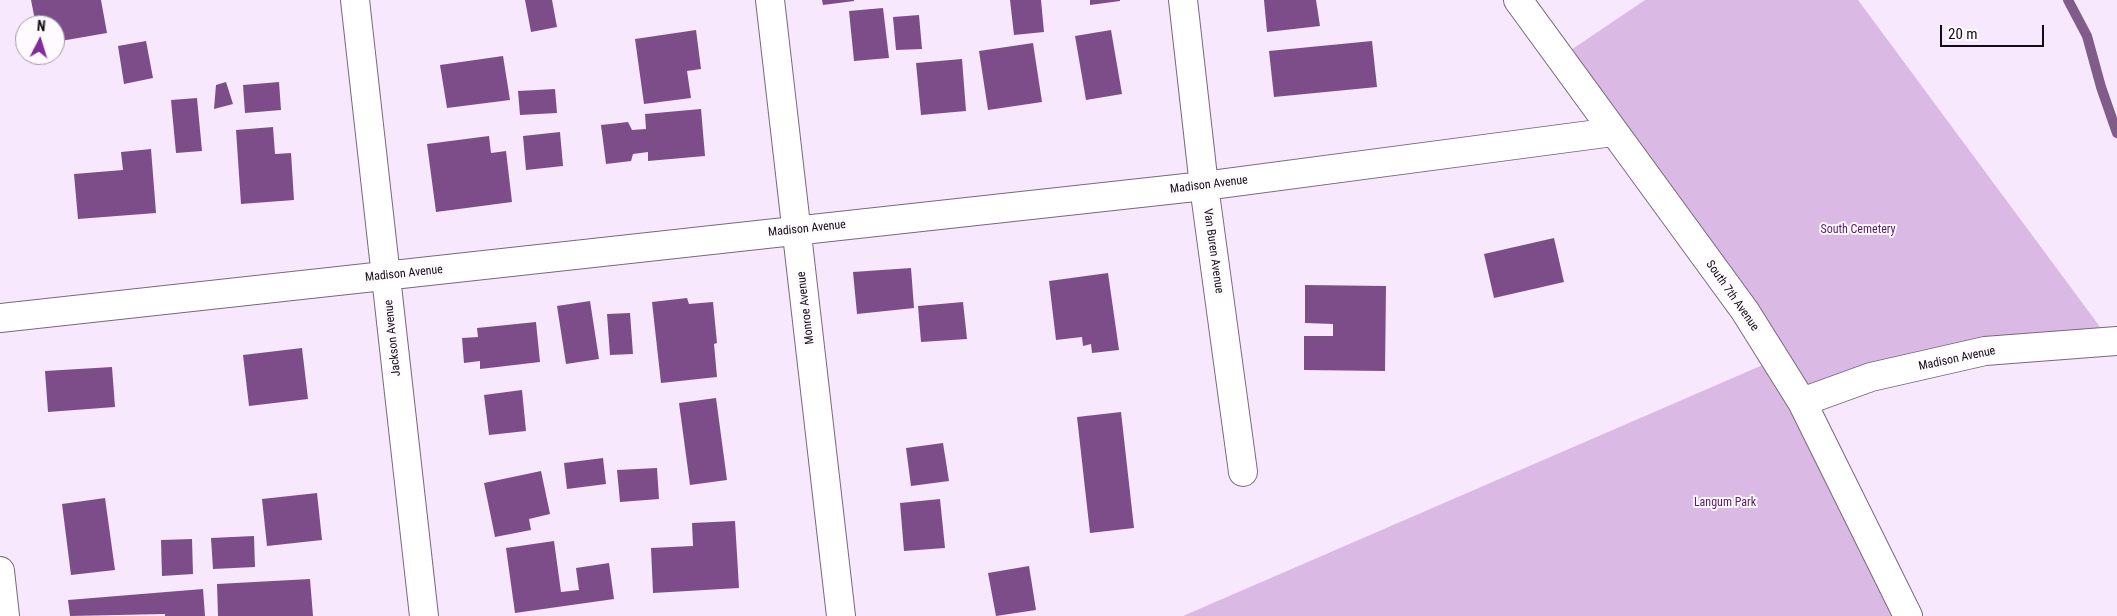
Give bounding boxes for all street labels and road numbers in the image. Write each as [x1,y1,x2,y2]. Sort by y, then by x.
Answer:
street label: Madison Avenue [1169,173,1249,197]
street label: Van Buren Avenue [1200,208,1226,294]
street label: Madison Avenue [767,218,847,240]
street label: South 7th Avenue [1702,258,1762,334]
street label: Madison Avenue [364,263,444,285]
street label: Monroe Avenue [794,271,818,345]
street label: Jackson Avenue [382,299,404,377]
street label: Madison Avenue [1917,344,1997,374]

